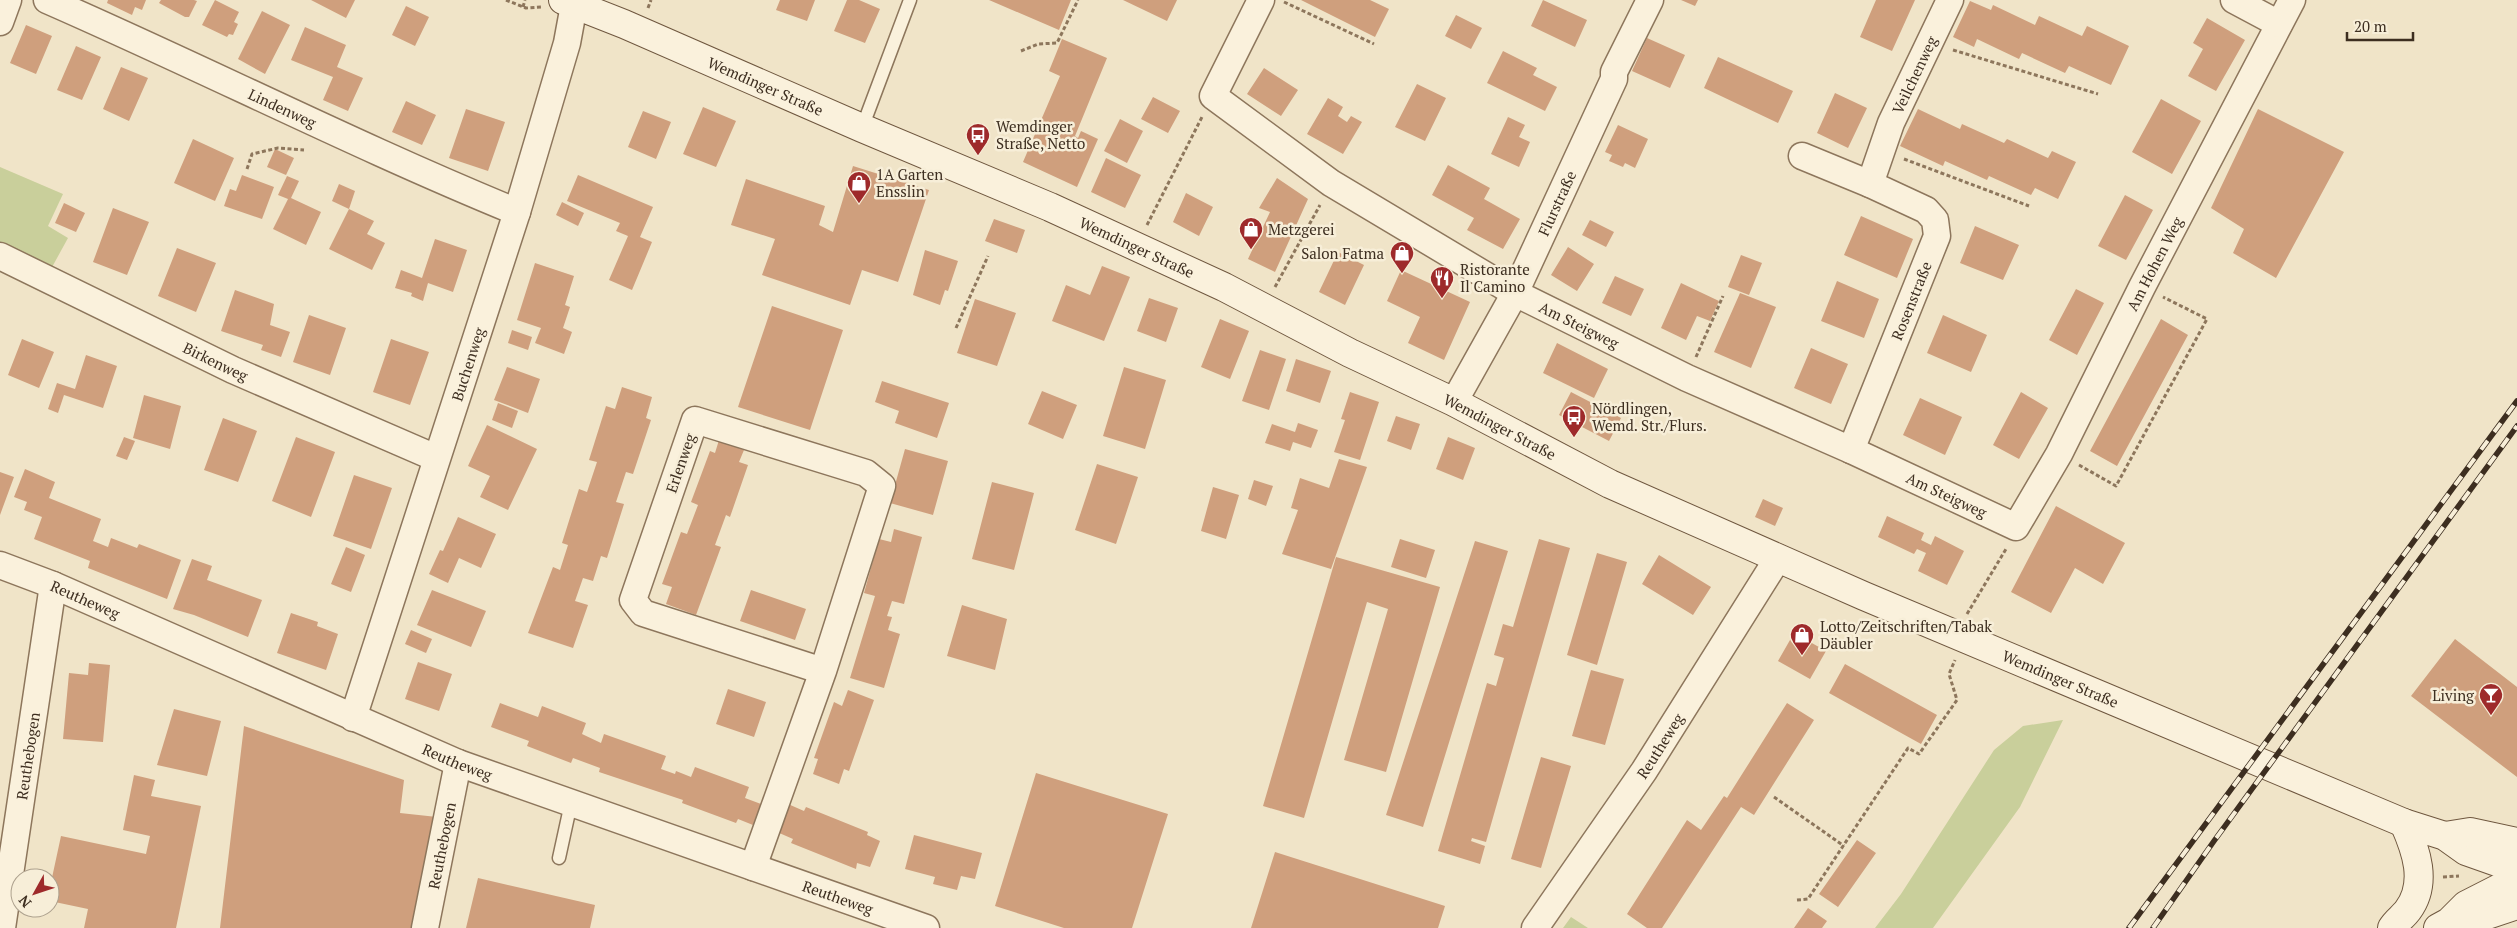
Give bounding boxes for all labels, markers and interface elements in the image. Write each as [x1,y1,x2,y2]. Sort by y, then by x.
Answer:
scale bar [2347,10,2413,42]
text: 20 m [2354,16,2387,36]
street label: Veilchenweg [1887,32,1942,117]
street label: Wemdinger Straße [705,52,826,120]
street label: Lindenweg [245,83,321,133]
place label: Wemdinger Straße, Netto [996,116,1085,153]
bus stop icon: Wemdinger Straße, Netto [965,122,991,156]
place label: 1A Garten Ensslin [876,164,943,201]
street label: Flurstraße [1533,167,1580,239]
shop icon: 1A Garten Ensslin [846,170,872,204]
street label: Wemdinger Straße [1076,212,1198,282]
street label: Am Hohen Weg [2122,212,2188,314]
shop icon: Metzgerei [1238,216,1264,250]
place label: Metzgerei [1268,219,1335,239]
shop icon: Salon Fatma [1389,240,1415,274]
place label: Salon Fatma [1301,243,1384,263]
street label: Rosenstraße [1886,258,1936,343]
place label: Ristorante Il Camino [1460,259,1530,296]
restaurant icon: Ristorante Il Camino [1429,265,1455,299]
street label: Am Steigweg [1536,297,1624,353]
street label: Buchenweg [446,324,489,404]
street label: Birkenweg [180,337,252,386]
street label: Wemdinger Straße [1441,389,1560,464]
place label: Nördlingen, Wemd. Str./Flurs. [1592,398,1707,435]
bus stop icon: Nördlingen, Wemd. Str./Flurs. [1561,404,1587,438]
street label: Erlenweg [661,430,700,495]
street label: Am Steigweg [1903,467,1991,523]
street label: Reutheweg [48,575,124,624]
place label: Lotto/Zeitschriften/Tabak Däubler [1820,616,1992,653]
shop icon: Lotto/Zeitschriften/Tabak Däubler [1789,622,1815,656]
street label: Wemdinger Straße [1999,645,2122,712]
bar icon: Living [2478,682,2504,716]
place label: Living [2432,685,2475,705]
street label: Reutheweg [1632,708,1689,782]
street label: Reuthebogen [11,711,44,801]
street label: Reutheweg [419,739,496,785]
street label: Reuthebogen [423,800,460,891]
north arrow [10,868,60,918]
street label: Reutheweg [800,875,877,919]
text: N [14,891,35,912]

